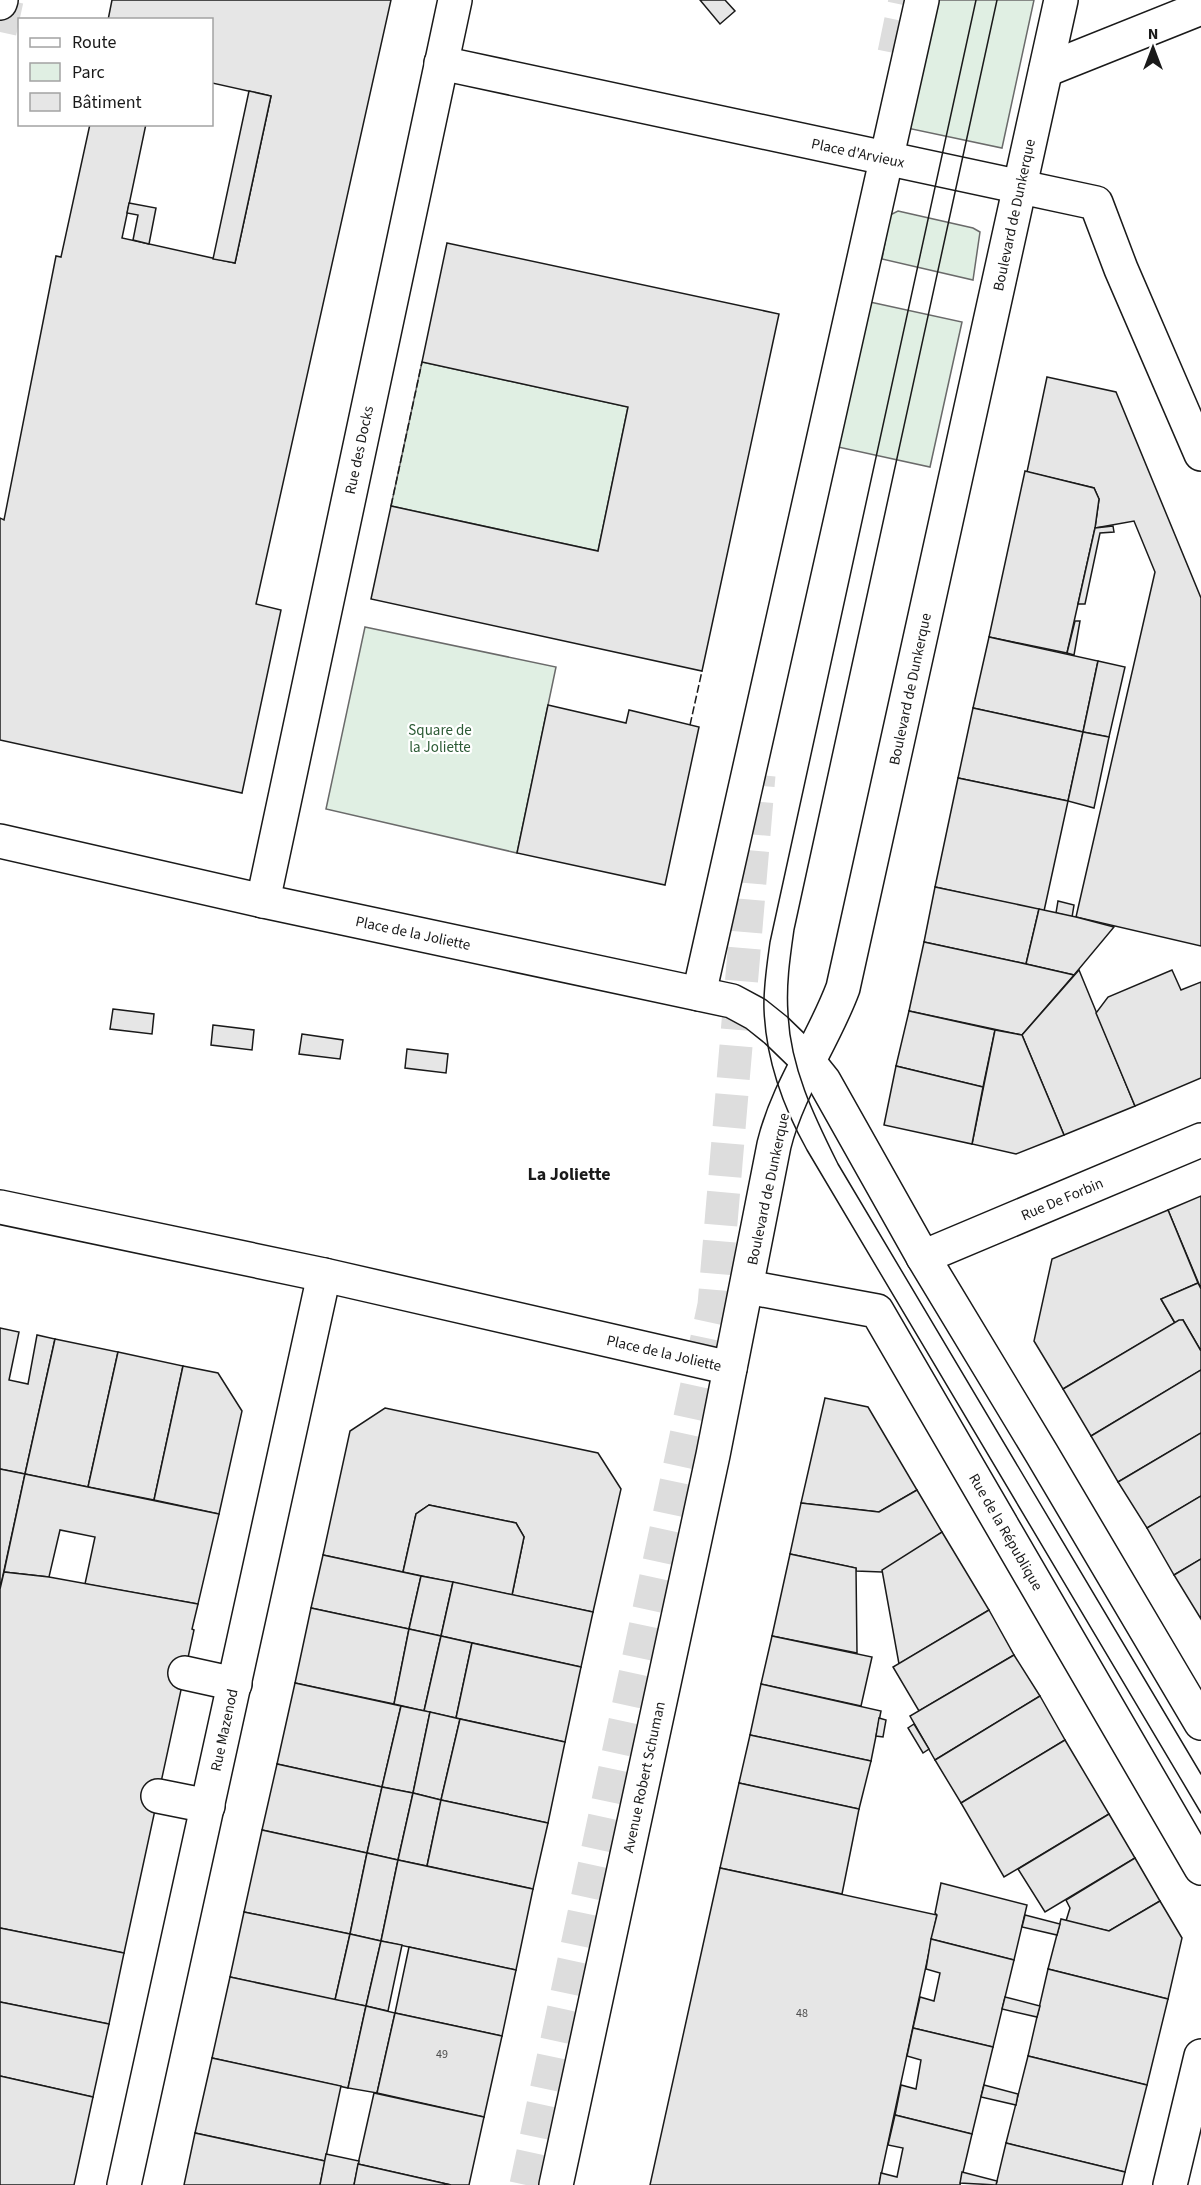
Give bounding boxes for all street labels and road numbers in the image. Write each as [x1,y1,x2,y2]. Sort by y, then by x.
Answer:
street label: Place d'Arvieux [809,133,907,174]
street label: Boulevard de Dunkerque [988,137,1041,293]
street label: Rue des Docks [340,404,379,496]
street label: Boulevard de Dunkerque [884,611,937,767]
street label: Place de la Joliette [353,911,472,956]
street label: Boulevard de Dunkerque [742,1111,795,1267]
street label: Rue De Forbin [1018,1173,1107,1226]
street label: Place de la Joliette [604,1330,723,1377]
street label: Rue de la République [963,1470,1048,1595]
street label: Rue Mazenod [205,1687,243,1773]
street label: Avenue Robert Schuman [618,1700,671,1855]

